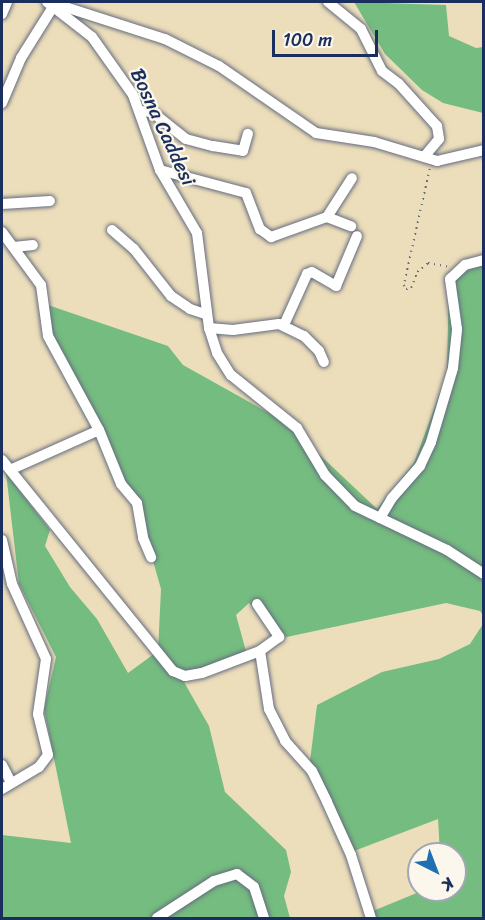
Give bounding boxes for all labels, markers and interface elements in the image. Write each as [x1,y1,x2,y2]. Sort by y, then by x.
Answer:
scale bar [275,18,382,56]
text: 100 m [283,24,332,56]
street label: Bosna Caddesi [126,65,200,189]
north arrow [407,842,467,902]
text: K [435,870,461,898]

